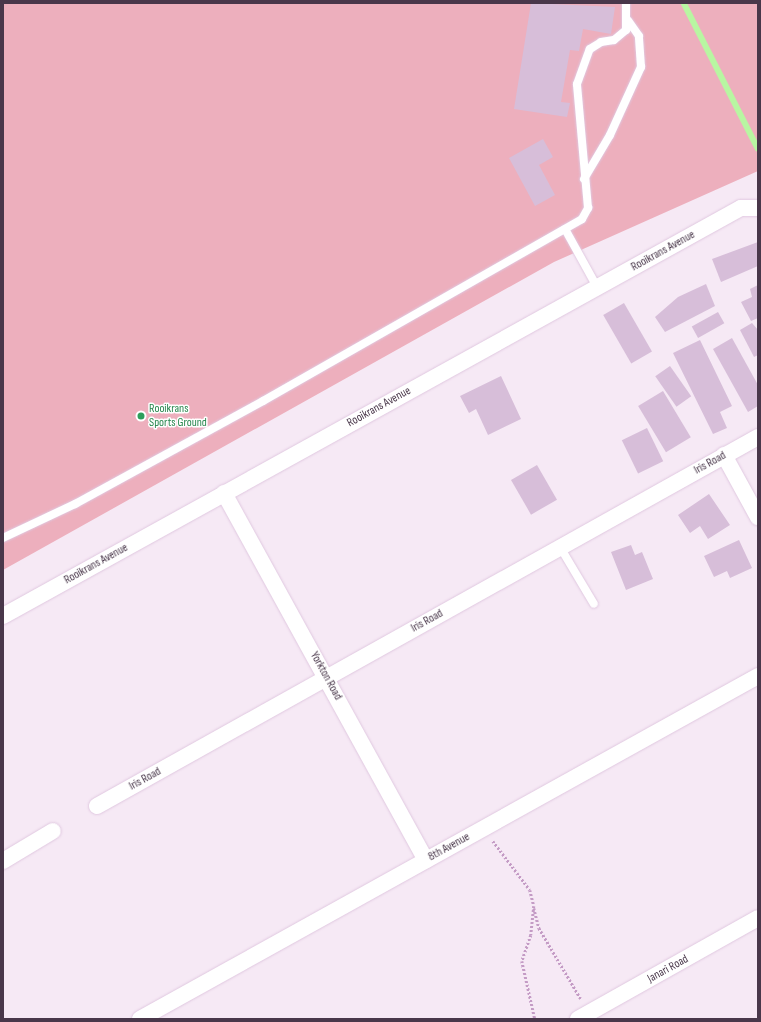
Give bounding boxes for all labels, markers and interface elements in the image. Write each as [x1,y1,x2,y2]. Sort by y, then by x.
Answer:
street label: Rooikrans Avenue [629,228,697,274]
street label: Rooikrans Avenue [345,384,413,430]
place label: Rooikrans Sports Ground [149,402,207,430]
marker: Rooikrans Sports Ground [136,411,146,421]
street label: Iris Road [692,448,728,478]
street label: Rooikrans Avenue [62,541,130,587]
street label: Iris Road [409,606,445,636]
street label: Yorkton Road [307,649,345,703]
street label: Iris Road [127,764,163,794]
street label: 8th Avenue [426,830,472,864]
street label: Janari Road [645,952,691,986]

